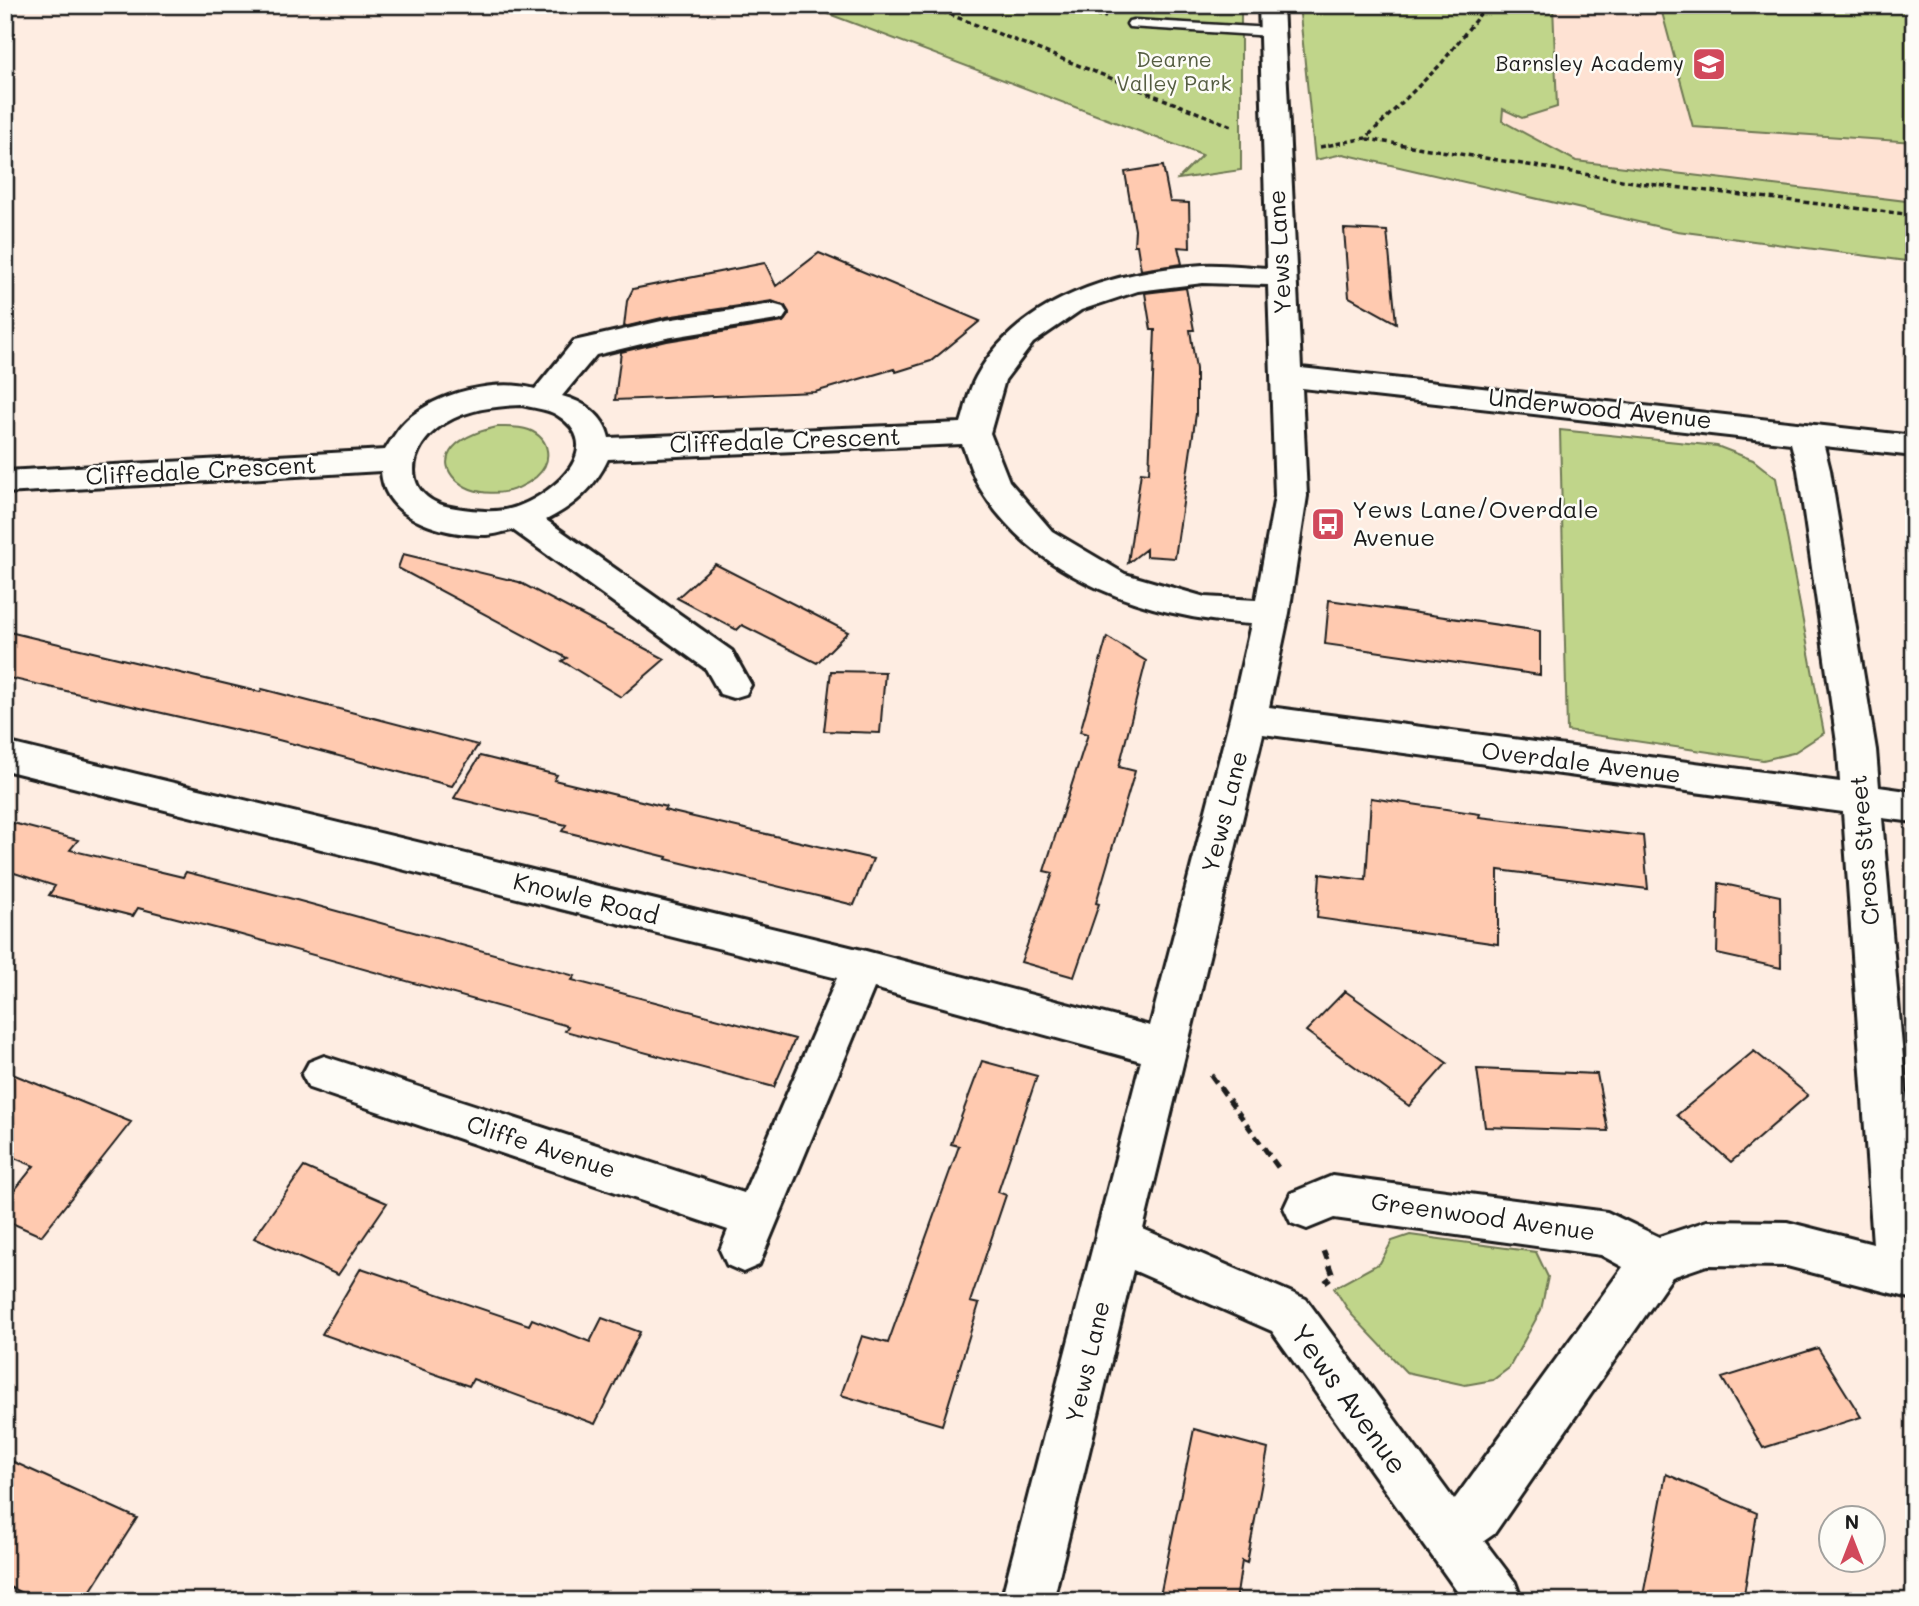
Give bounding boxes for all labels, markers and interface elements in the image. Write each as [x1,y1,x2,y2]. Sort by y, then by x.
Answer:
park label: Dearne Valley Park [1116,45,1232,96]
school or university icon: Barnsley Academy [1690,45,1728,83]
place label: Barnsley Academy [1496,49,1684,76]
street label: Yews Lane [1260,189,1297,315]
street label: Underwood Avenue [1487,380,1713,435]
street label: Cliffedale Crescent [669,420,901,459]
street label: Cliffedale Crescent [85,448,317,491]
place label: Yews Lane/Overdale Avenue [1352,493,1599,552]
bus stop icon: Yews Lane/Overdale Avenue [1309,505,1347,543]
street label: Overdale Avenue [1480,734,1683,789]
street label: Yews Lane [1193,748,1254,876]
street label: Cross Street [1841,774,1886,927]
street label: Knowle Road [510,864,662,931]
street label: Cliffe Avenue [463,1107,620,1184]
street label: Greenwood Avenue [1369,1184,1597,1247]
street label: Yews Lane [1057,1298,1116,1426]
street label: Yews Avenue [1283,1316,1416,1481]
north arrow [1818,1504,1888,1574]
text: N [1845,1509,1859,1534]

